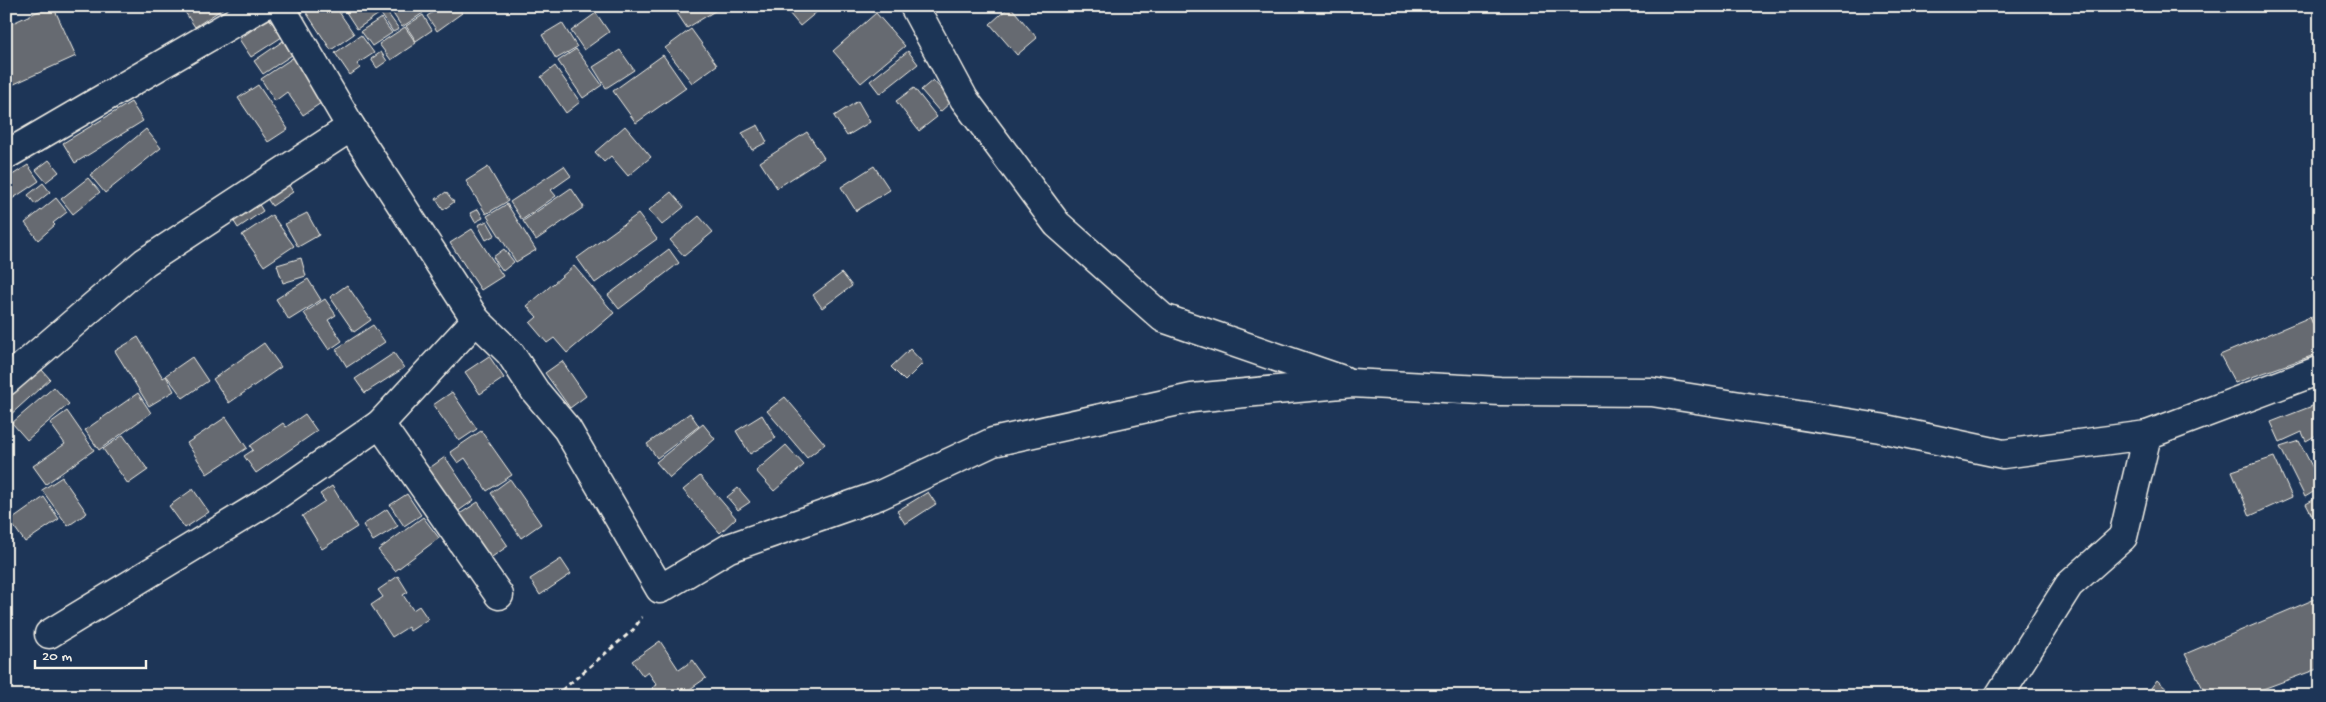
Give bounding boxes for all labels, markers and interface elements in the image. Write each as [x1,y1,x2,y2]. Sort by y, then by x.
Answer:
scale bar [35,637,146,669]
text: 20 m [42,648,72,666]

